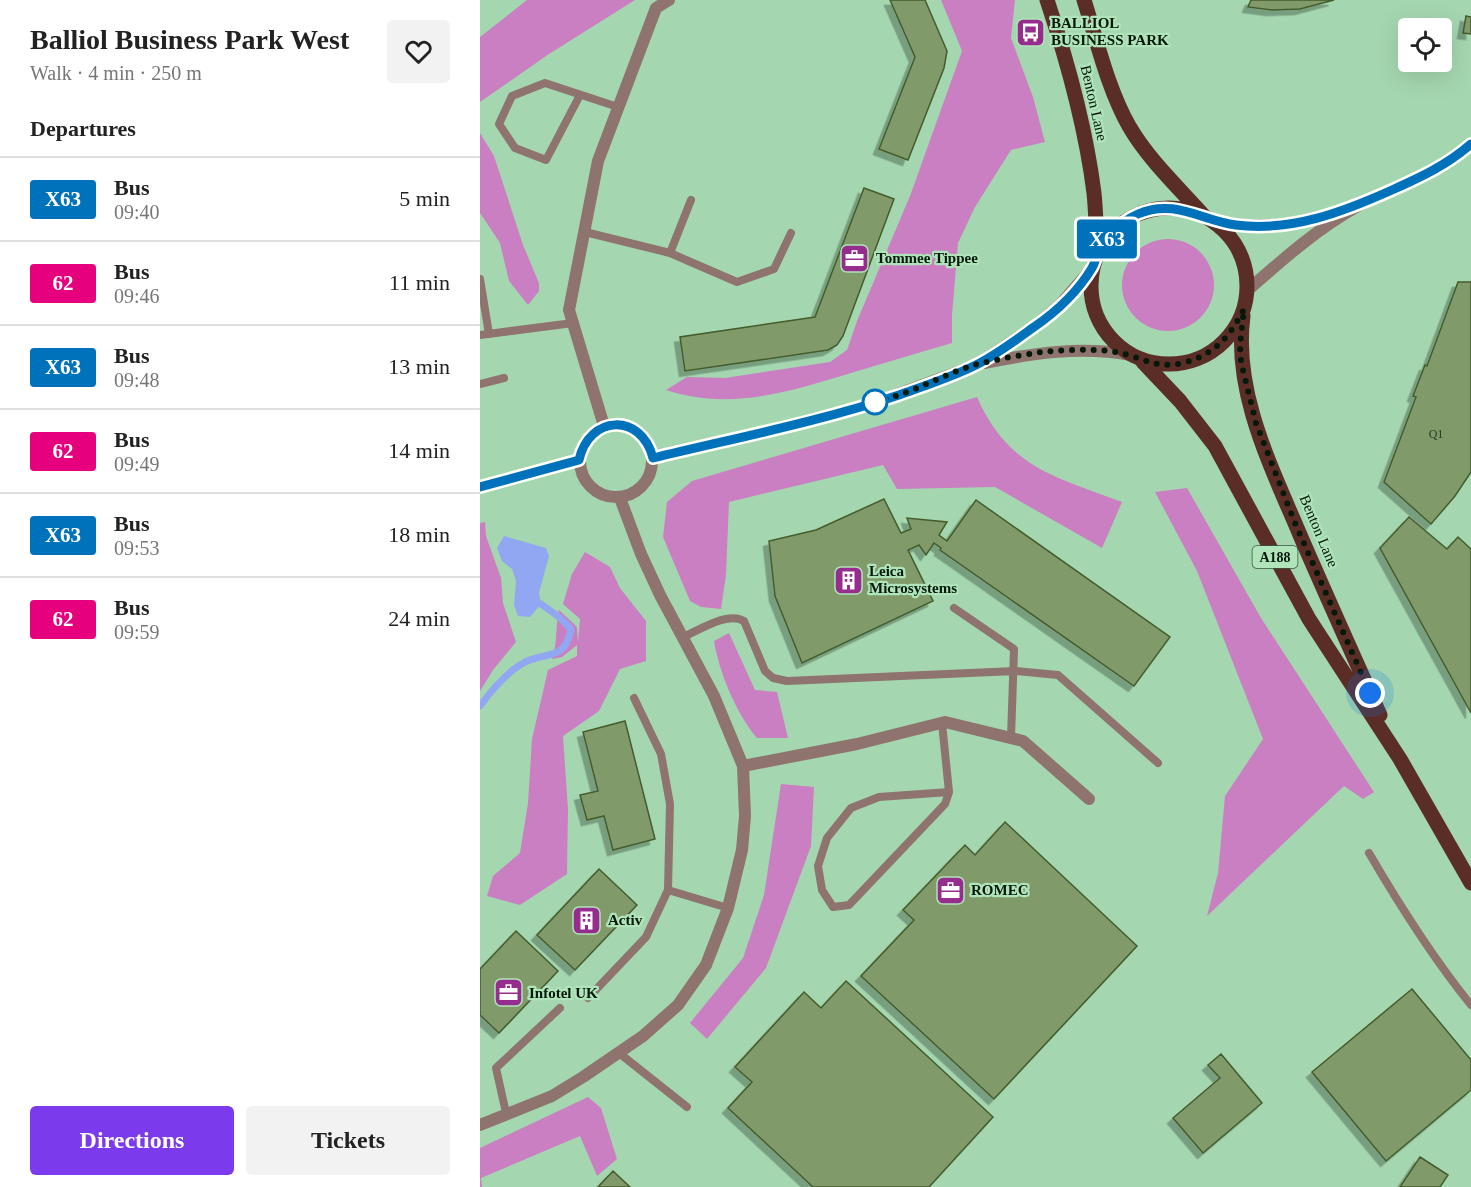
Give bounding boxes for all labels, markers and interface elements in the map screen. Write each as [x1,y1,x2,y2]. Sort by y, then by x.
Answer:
place label: BALLIOL BUSINESS PARK [1051,15,1169,48]
bus stop icon: BALLIOL BUSINESS PARK [1014,16,1046,48]
map controls [1398,18,1452,72]
button: locate [1398,18,1452,72]
button: heart [387,20,450,83]
text: Balliol Business Park West [30,24,349,55]
text: Walk · 4 min · 250 m [30,62,202,84]
street label: Benton Lane [1078,64,1111,143]
text: Departures [30,116,136,141]
text: Bus [114,175,149,200]
text: 5 min [399,186,450,211]
text: X63 [45,187,81,211]
text: 09:40 [114,201,160,223]
line badge: X63 [1072,220,1142,258]
text: X63 [1089,227,1125,251]
office icon: Tommee Tippee [839,242,871,274]
place label: Tommee Tippee [876,250,978,266]
text: Bus [114,259,149,284]
text: 11 min [389,270,450,295]
text: 62 [53,271,74,295]
text: 09:46 [114,285,160,307]
text: Bus [114,343,149,368]
text: 13 min [388,354,450,379]
text: X63 [45,355,81,379]
text: 09:48 [114,369,160,391]
unlabelled marker [862,389,888,415]
text: Bus [114,427,149,452]
house number: Q1 [1429,427,1443,441]
text: 14 min [388,438,450,463]
text: 62 [53,439,74,463]
text: 09:49 [114,453,160,475]
street label: Benton Lane [1297,492,1342,570]
text: Bus [114,511,149,536]
text: 18 min [388,522,450,547]
text: X63 [45,523,81,547]
text: 09:53 [114,537,160,559]
road number: A188 [1252,546,1298,568]
place label: Leica Microsystems [869,563,957,596]
building icon: Leica Microsystems [832,564,864,596]
text: Bus [114,595,149,620]
text: 24 min [388,606,450,631]
text: 62 [53,607,74,631]
text: 09:59 [114,621,160,643]
your location [1355,678,1385,708]
office icon: ROMEC [934,874,966,906]
place label: ROMEC [971,882,1029,898]
building icon: Activ [571,904,603,936]
place label: Activ [608,912,643,928]
office icon: Infotel UK [492,977,524,1009]
place label: Infotel UK [529,985,598,1001]
button: Directions [30,1106,234,1175]
button: Tickets [246,1106,450,1175]

